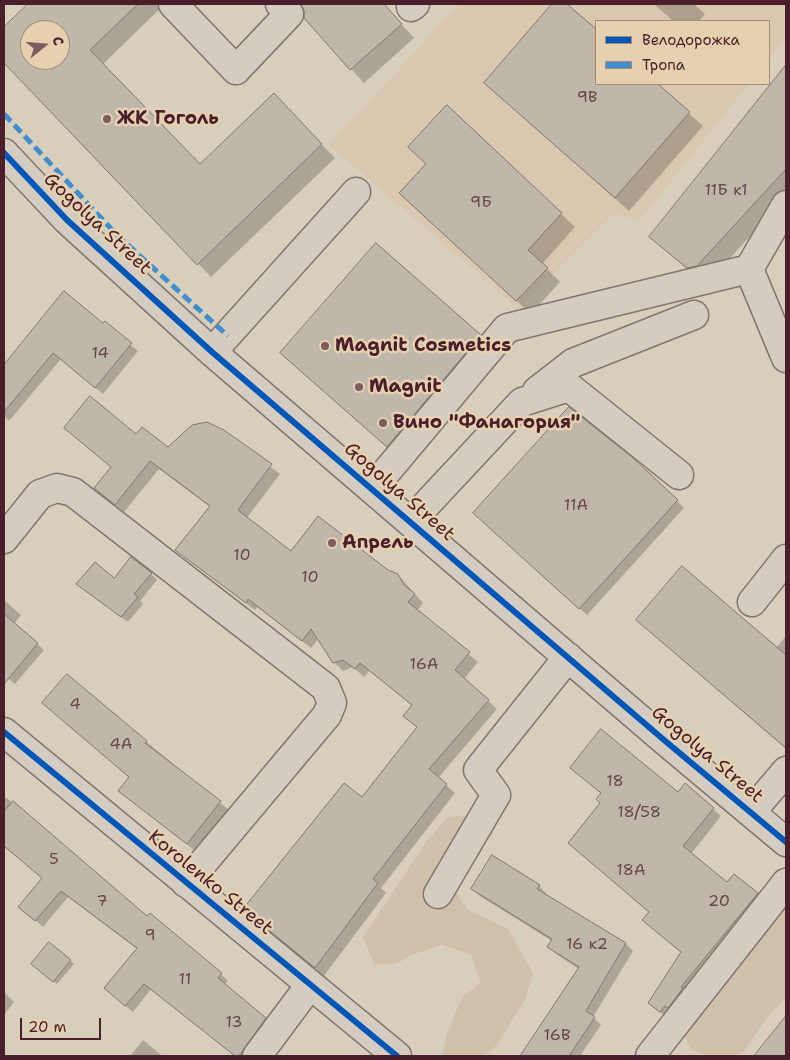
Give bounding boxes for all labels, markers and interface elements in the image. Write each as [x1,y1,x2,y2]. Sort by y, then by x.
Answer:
north arrow [20,20,70,70]
legend [595,20,770,85]
text: Велодорожка [642,30,740,50]
text: С [49,34,68,48]
text: Тропа [642,55,685,75]
house number: 9В [577,88,597,108]
place label: ЖК Гоголь [117,108,219,130]
marker: ЖК Гоголь [101,113,113,125]
street label: Gogolya Street [38,168,156,280]
house number: 11Б к1 [704,181,748,201]
house number: 9Б [470,193,492,213]
place label: Magnit Cosmetics [335,335,511,357]
marker: Magnit Cosmetics [319,340,331,352]
house number: 14 [91,344,109,364]
place label: Magnit [369,376,441,398]
marker: Magnit [353,381,365,393]
place label: Вино "Фанагория" [393,412,581,434]
marker: Вино "Фанагория" [377,417,389,429]
street label: Gogolya Street [339,438,459,546]
house number: 11А [564,496,588,516]
place label: Апрель [342,532,413,554]
marker: Апрель [326,537,338,549]
house number: 10 [233,546,251,566]
house number: 10 [301,568,319,588]
house number: 16А [410,655,438,675]
house number: 4 [69,695,81,715]
street label: Gogolya Street [646,702,768,808]
house number: 4А [110,735,132,755]
house number: 18 [606,772,624,792]
house number: 18/58 [617,803,661,823]
street label: Korolenko Street [143,826,277,940]
house number: 5 [49,850,59,870]
house number: 18А [616,861,646,881]
house number: 7 [96,892,108,912]
house number: 20 [708,892,730,912]
house number: 9 [144,926,156,946]
house number: 16 к2 [566,935,608,955]
house number: 11 [179,970,191,990]
scale bar [22,1008,104,1040]
house number: 13 [225,1013,243,1033]
text: 20 m [28,1017,67,1037]
house number: 16В [544,1026,570,1046]

